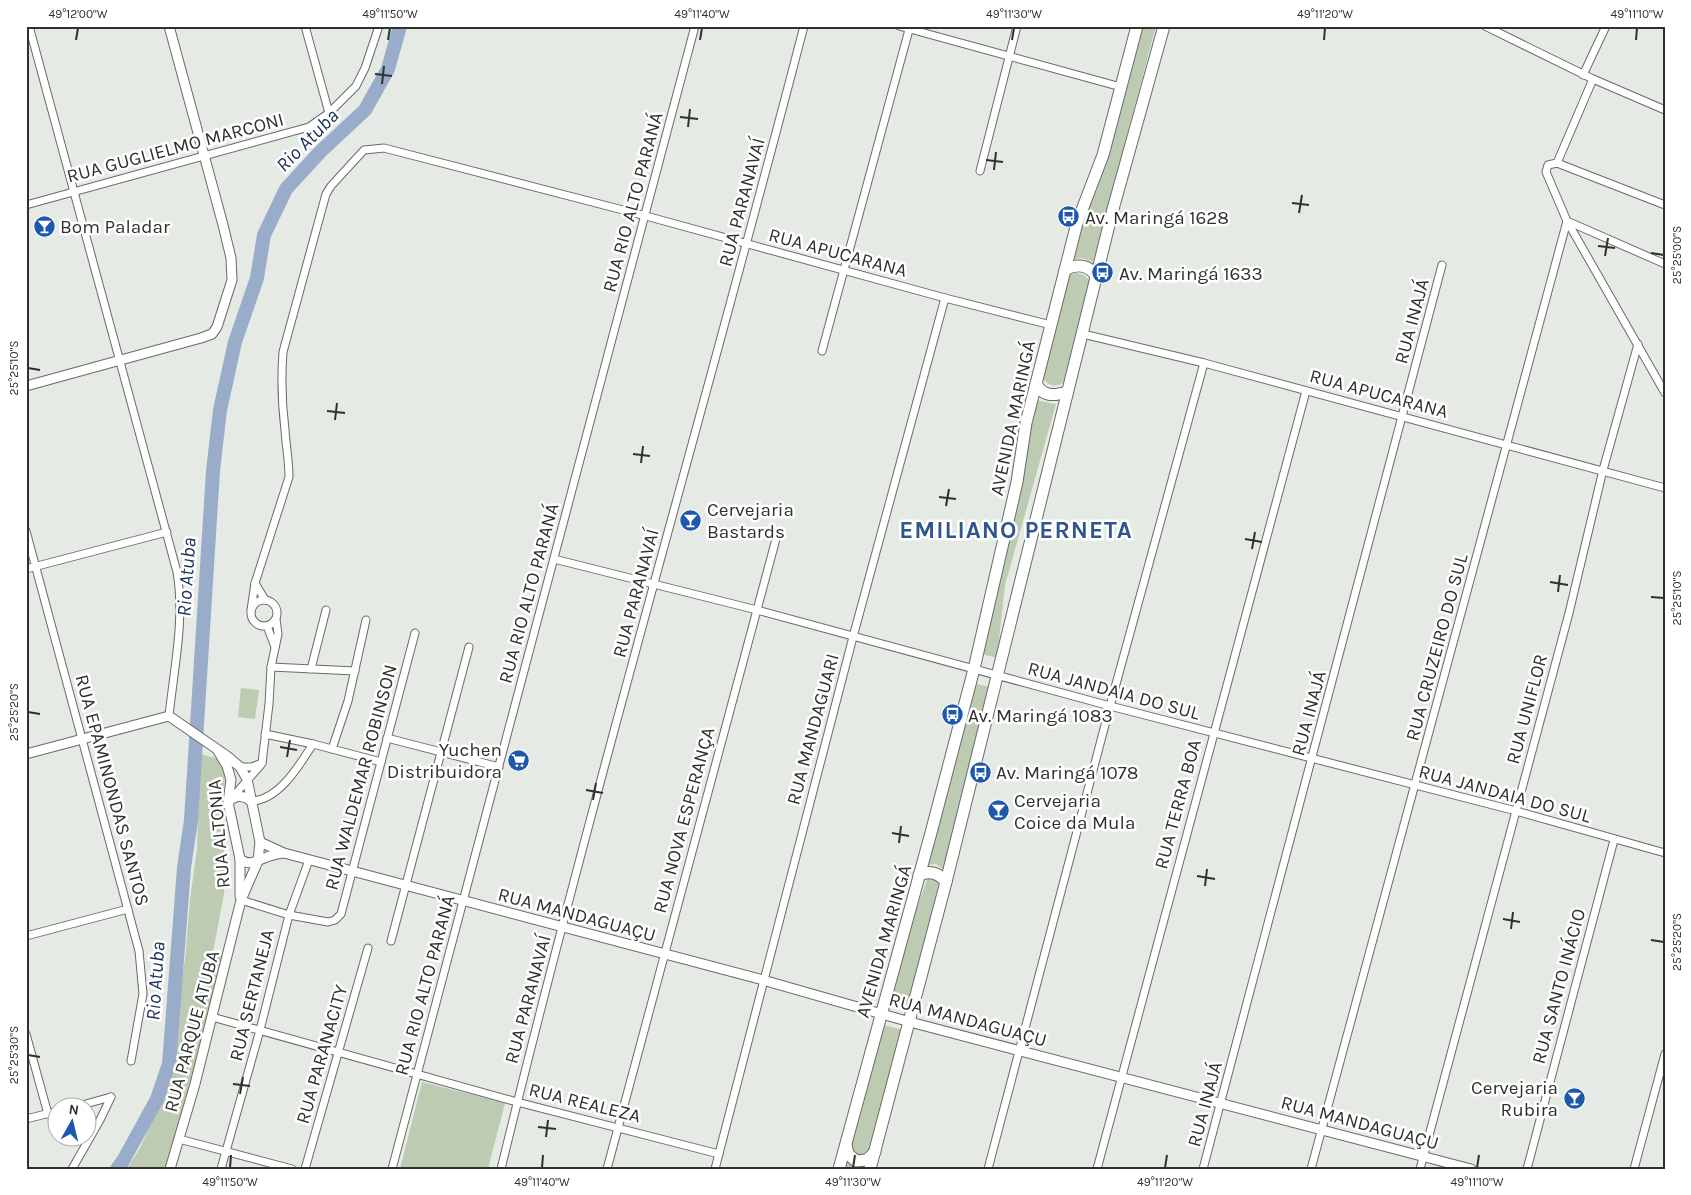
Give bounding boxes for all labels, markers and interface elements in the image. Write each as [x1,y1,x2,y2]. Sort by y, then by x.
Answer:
text: 49°12'00"W [49,7,108,21]
text: 49°11'50"W [362,7,418,21]
text: 49°11'40"W [674,7,730,21]
text: 49°11'30"W [986,7,1042,21]
text: 49°11'20"W [1297,7,1353,21]
text: 49°11'10"W [1611,7,1664,21]
water label: Rio Atuba [271,104,343,176]
street label: RUA GUGLIELMO MARCONI [64,108,286,188]
street label: RUA RIO ALTO PARANÁ [597,109,668,295]
street label: RUA PARANAVAÍ [713,135,770,269]
bus stop icon: Av. Maringá 1628 [1057,205,1081,229]
place label: Av. Maringá 1628 [1085,207,1229,229]
bar icon: Bom Paladar [32,214,56,238]
place label: Bom Paladar [60,216,170,238]
street label: RUA APUCARANA [766,224,909,282]
text: 25°25'00"S [1670,226,1684,284]
bus stop icon: Av. Maringá 1633 [1091,261,1115,285]
place label: Av. Maringá 1633 [1119,263,1263,285]
street label: RUA INAJÁ [1389,276,1434,366]
street label: AVENIDA MARINGÁ [985,338,1040,498]
text: 25°25'10"S [7,340,21,396]
street label: RUA APUCARANA [1307,365,1450,423]
place label: Cervejaria Bastards [707,499,794,543]
street label: RUA RIO ALTO PARANÁ [493,500,564,686]
bar icon: Cervejaria Bastards [679,508,703,532]
district label: EMILIANO PERNETA [899,516,1133,544]
street label: RUA PARANAVAÍ [607,526,664,660]
water label: Rio Atuba [172,537,201,617]
street label: RUA CRUZEIRO DO SUL [1401,551,1473,743]
text: 25°25'10"S [1670,570,1684,626]
street label: RUA MANDAGUARI [782,651,844,807]
street label: RUA UNIFLOR [1502,652,1552,767]
street label: RUA JANDAIA DO SUL [1025,657,1202,725]
street label: RUA WALDEMAR ROBINSON [320,662,402,893]
street label: RUA INAJÁ [1286,668,1331,758]
street label: RUA EPAMINONDAS SANTOS [71,672,154,908]
text: 25°25'20"S [7,683,21,741]
bus stop icon: Av. Maringá 1083 [940,703,964,727]
place label: Av. Maringá 1083 [968,705,1113,727]
street label: RUA NOVA ESPERANÇA [649,725,719,916]
street label: RUA TERRA BOA [1150,737,1206,872]
place label: Yuchen Distribuidora [387,739,502,783]
supermarket icon: Yuchen Distribuidora [506,748,530,772]
bus stop icon: Av. Maringá 1078 [968,760,992,784]
street label: RUA JANDAIA DO SUL [1416,760,1593,828]
place label: Av. Maringá 1078 [996,762,1138,784]
street label: RUA ALTONIA [203,778,235,889]
place label: Cervejaria Coice da Mula [1014,790,1135,834]
bar icon: Cervejaria Coice da Mula [986,799,1010,823]
street label: AVENIDA MARINGÁ [851,862,916,1020]
street label: RUA MANDAGUAÇU [495,883,658,947]
street label: RUA RIO ALTO PARANÁ [389,892,460,1078]
street label: RUA SANTO INÁCIO [1527,906,1590,1066]
text: 25°25'20"S [1670,913,1684,971]
street label: RUA SERTANEJA [225,927,279,1063]
street label: RUA PARANAVAÍ [499,932,556,1066]
water label: Rio Atuba [141,941,170,1021]
street label: RUA PARQUE ATUBA [160,948,224,1115]
street label: RUA PARANACITY [292,982,352,1126]
street label: RUA MANDAGUAÇU [886,988,1049,1052]
text: 25°25'30"S [7,1026,21,1084]
street label: RUA INAJÁ [1182,1059,1227,1149]
place label: Cervejaria Rubira [1471,1077,1558,1121]
street label: RUA REALEZA [527,1078,643,1128]
bar icon: Cervejaria Rubira [1562,1086,1586,1110]
street label: RUA MANDAGUAÇU [1278,1091,1441,1155]
north arrow [48,1098,98,1148]
text: N [68,1101,80,1119]
text: 49°11'50"W [202,1175,258,1189]
text: 49°11'40"W [514,1175,570,1189]
text: 49°11'30"W [825,1175,881,1189]
text: 49°11'20"W [1137,1175,1193,1189]
text: 49°11'10"W [1451,1175,1504,1189]

